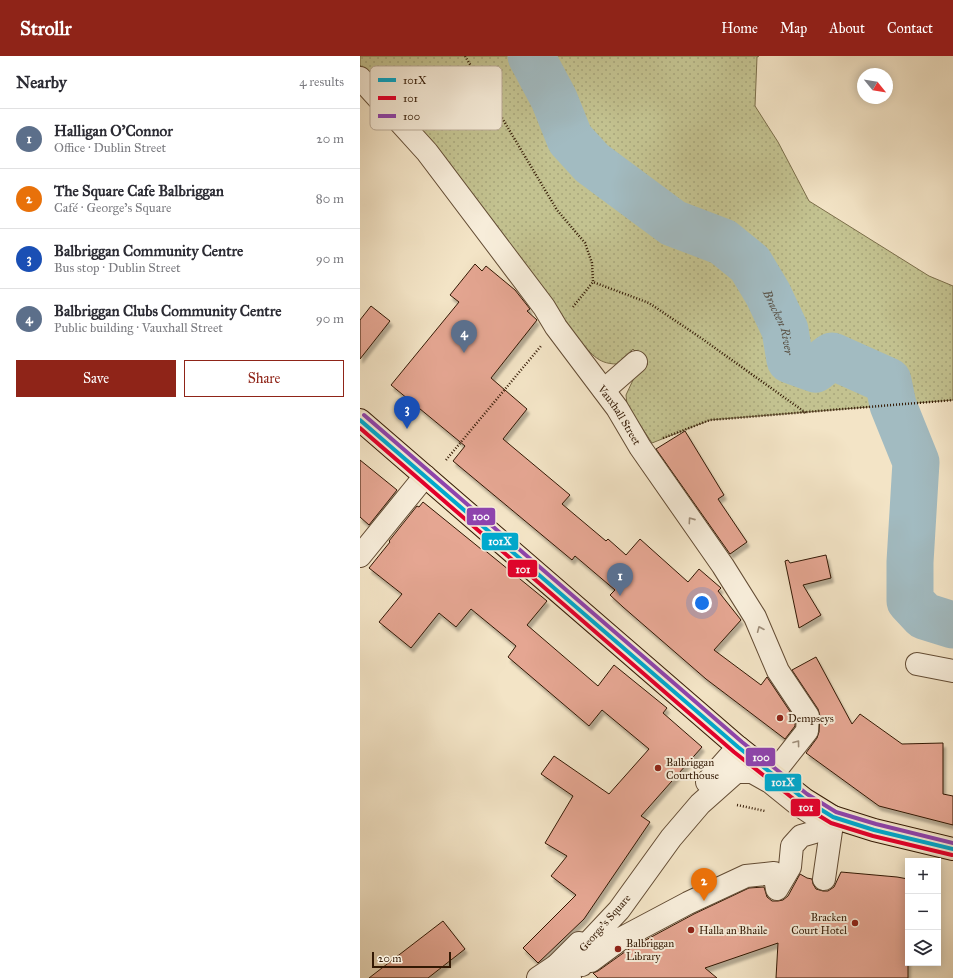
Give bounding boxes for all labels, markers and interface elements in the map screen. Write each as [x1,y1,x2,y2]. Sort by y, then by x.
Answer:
text: Strollr [20,17,72,40]
text: Home [721,20,758,37]
text: Map [780,20,807,37]
text: About [829,20,865,37]
text: Contact [887,20,933,37]
legend [370,66,502,130]
north arrow [857,68,893,104]
text: Nearby [16,72,67,93]
text: 4 results [299,74,344,90]
text: 101X [403,74,427,87]
text: 101 [403,92,418,105]
text: 100 [403,110,420,123]
text: Halligan O'Connor [54,122,173,140]
text: 1 [26,131,32,147]
text: 20 m [316,131,344,147]
text: Office · Dublin Street [54,140,166,156]
text: The Square Cafe Balbriggan [54,182,224,200]
text: 2 [26,191,32,207]
text: 80 m [316,191,344,207]
text: Café · George's Square [54,200,171,216]
text: Balbriggan Community Centre [54,242,243,260]
text: 3 [26,251,32,267]
text: 90 m [316,251,344,267]
text: Bus stop · Dublin Street [54,260,181,276]
water label: Bracken River [760,287,796,357]
text: Balbriggan Clubs Community Centre [54,302,281,320]
text: 4 [25,311,33,327]
text: 90 m [316,311,344,327]
text: Public building · Vauxhall Street [54,320,223,336]
pin: 4 [451,320,477,353]
button: Save [16,360,176,397]
button: Share [184,360,344,397]
street label: Vauxhall Street [595,382,644,447]
pin: 3 [394,396,420,429]
line badge: 100 [466,507,496,526]
text: 100 [472,510,490,523]
one-way arrow [688,517,696,524]
line badge: 101X [481,532,519,551]
text: 101X [488,535,512,548]
line badge: 101 [507,559,538,578]
text: 101 [516,563,531,576]
pin: 1 [607,563,633,596]
your location [692,593,712,613]
one-way arrow [757,626,765,634]
place label: Dempseys [788,712,834,725]
marker: Dempseys [775,713,785,723]
one-way arrow [792,741,799,748]
line badge: 100 [745,747,776,767]
text: 100 [752,751,770,764]
place label: Balbriggan Courthouse [666,756,720,782]
marker: Balbriggan Courthouse [653,763,663,773]
line badge: 101X [764,773,802,792]
text: 101X [771,776,795,789]
line badge: 101 [790,798,821,817]
text: 101 [799,801,814,814]
map controls [905,858,941,966]
button: + [905,858,941,894]
pin: 2 [691,868,717,901]
street label: George's Square [577,891,634,955]
button: − [905,894,941,930]
place label: Bracken Court Hotel [791,911,847,937]
marker: Bracken Court Hotel [850,918,860,928]
place label: Halla an Bhaile [699,924,768,937]
marker: Halla an Bhaile [686,925,696,935]
button: layers [905,930,941,966]
place label: Balbriggan Library [626,937,674,963]
marker: Balbriggan Library [613,944,623,954]
scale bar [372,950,451,969]
text: 20 m [378,952,401,965]

